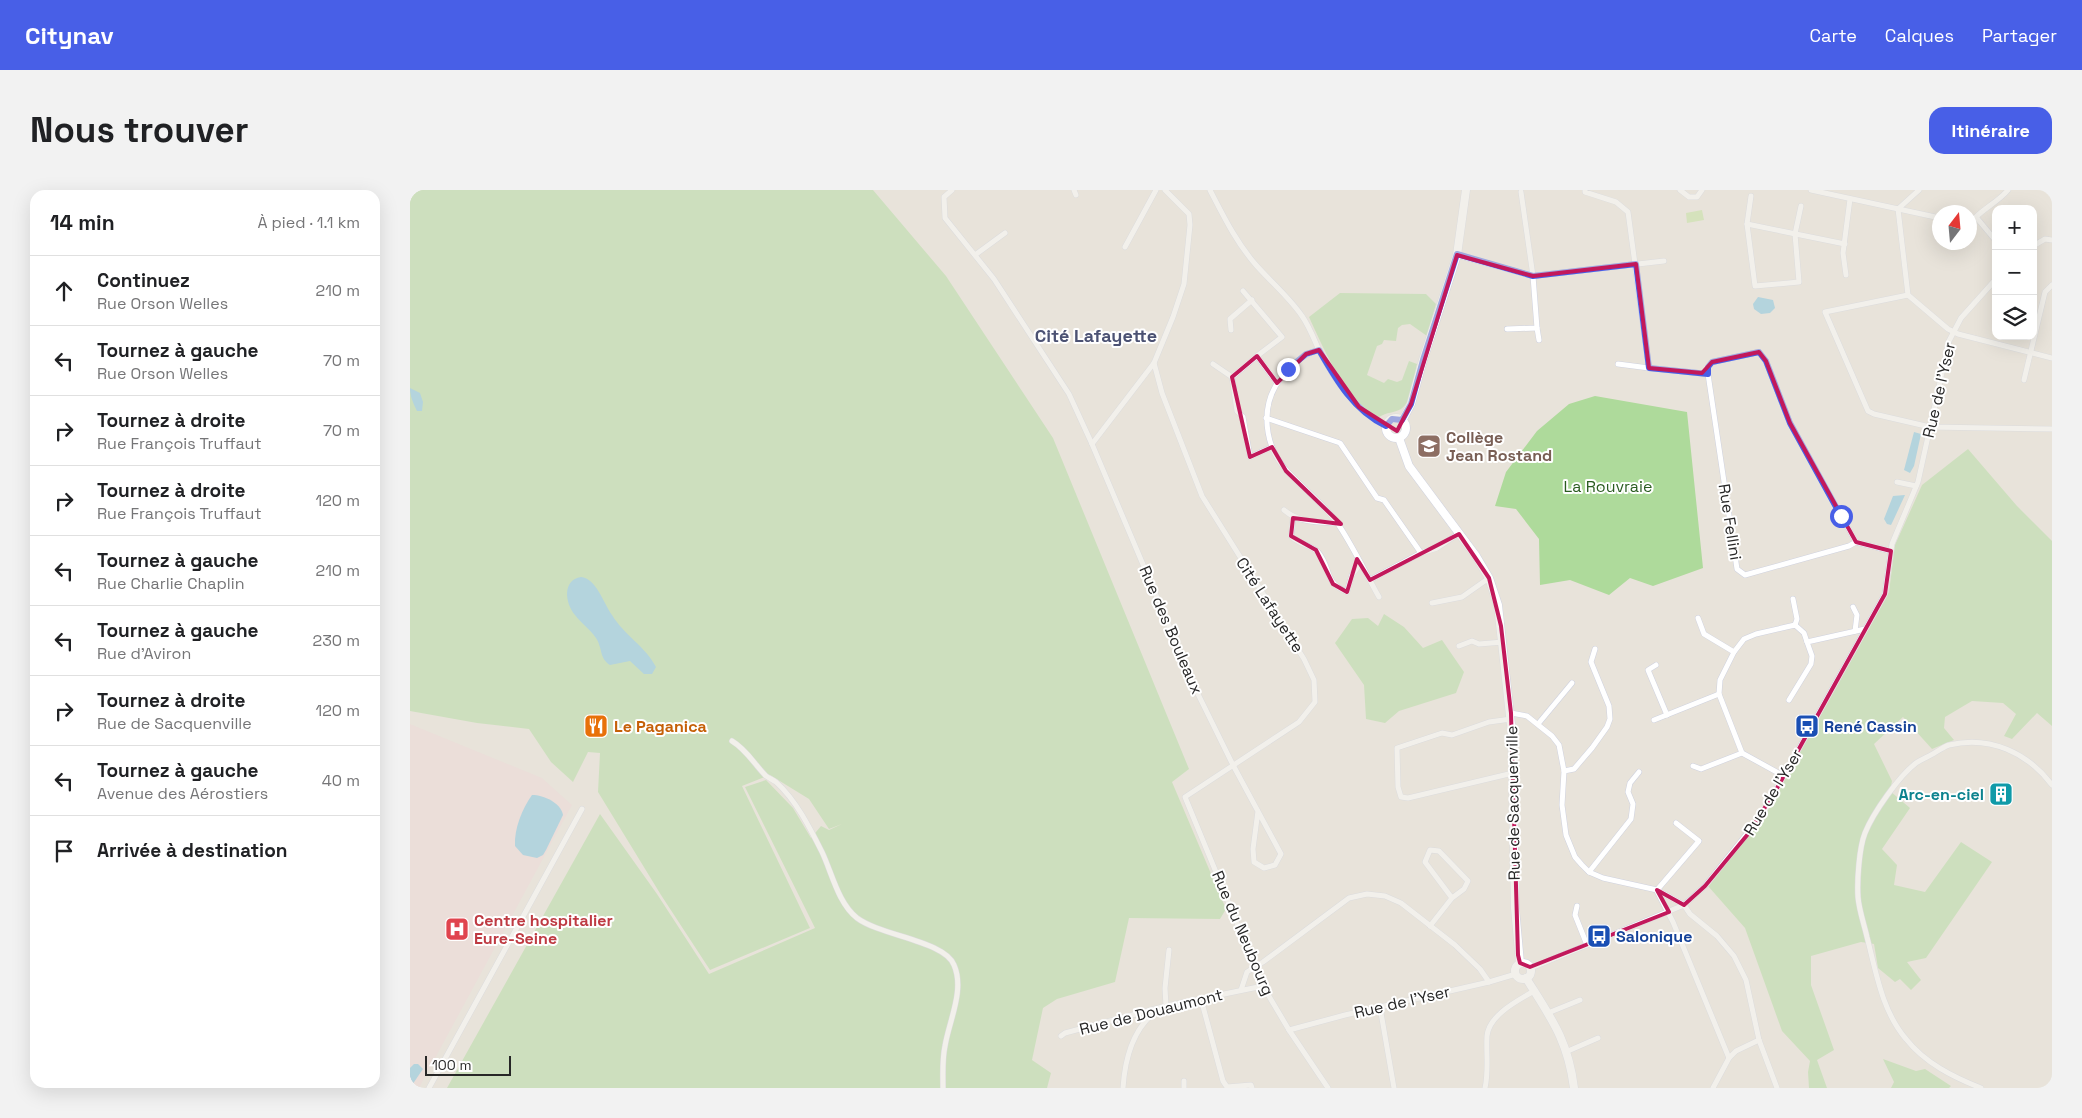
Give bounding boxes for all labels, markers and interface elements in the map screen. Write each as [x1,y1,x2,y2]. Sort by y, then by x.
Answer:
text: Citynav [25,20,114,51]
text: Carte [1810,24,1857,47]
text: Calques [1885,24,1954,47]
text: Partager [1982,24,2057,47]
button: Itinéraire [1929,107,2052,154]
text: Nous trouver [30,108,249,152]
north arrow [1932,205,1977,250]
map controls [1992,205,2037,340]
button: + [1992,205,2037,250]
text: 14 min [50,209,115,236]
text: À pied · 1.1 km [258,212,360,233]
button: − [1992,250,2037,295]
text: Continuez [97,268,190,293]
icon: ahead [50,277,78,305]
text: 210 m [316,280,360,301]
text: Rue Orson Welles [97,293,228,314]
button: layers [1992,295,2037,340]
district label: Cité Lafayette [1035,324,1157,347]
text: Tournez à gauche [97,338,259,363]
street label: Rue de l'Yser [1918,340,1960,440]
icon: left [50,347,78,375]
text: 70 m [323,350,360,371]
route end [1277,358,1300,381]
text: Rue Orson Welles [97,363,228,384]
text: Tournez à droite [97,408,246,433]
icon: right [50,417,78,445]
text: 70 m [323,420,360,441]
place label: Collège Jean Rostand [1446,427,1552,466]
text: Rue François Truffaut [97,433,262,454]
school or university icon: Collège Jean Rostand [1416,433,1442,459]
park label: La Rouvraie [1564,476,1652,497]
text: Tournez à droite [97,478,246,503]
street label: Rue Fellini [1714,482,1746,562]
icon: right [50,487,78,515]
text: 120 m [316,490,360,511]
text: Rue François Truffaut [97,503,262,524]
route start [1830,505,1853,528]
text: Tournez à gauche [97,548,259,573]
street label: Cité Lafayette [1231,553,1309,657]
icon: left [50,557,78,585]
text: 210 m [316,560,360,581]
street label: Rue des Bouleaux [1134,563,1208,697]
text: Rue Charlie Chaplin [97,573,244,594]
text: Tournez à gauche [97,618,259,643]
icon: left [50,627,78,655]
text: 230 m [313,630,360,651]
text: Rue d'Aviron [97,643,191,664]
text: Tournez à droite [97,688,246,713]
icon: right [50,697,78,725]
text: 120 m [316,700,360,721]
text: Rue de Sacquenville [97,713,252,734]
restaurant icon: Le Paganica [583,713,609,739]
bus stop icon: René Cassin [1794,713,1820,739]
place label: Le Paganica [614,716,707,737]
place label: René Cassin [1824,716,1917,737]
street label: Rue de Sacquenville [1501,725,1525,881]
street label: Rue de l'Yser [1739,745,1807,839]
text: Tournez à gauche [97,758,259,783]
icon: left [50,767,78,795]
text: 40 m [322,770,360,791]
building icon: Arc-en-ciel [1988,781,2014,807]
text: Avenue des Aérostiers [97,783,268,804]
place label: Arc-en-ciel [1898,784,1984,805]
icon: arrive [50,837,78,865]
text: Arrivée à destination [97,838,287,863]
street label: Rue du Neubourg [1207,867,1279,999]
place label: Centre hospitalier Eure-Seine [474,910,613,949]
hospital icon: Centre hospitalier Eure-Seine [444,916,470,942]
bus stop icon: Salonique [1586,923,1612,949]
place label: Salonique [1616,926,1692,947]
street label: Rue de l'Yser [1352,981,1452,1023]
street label: Rue de Douaumont [1077,984,1225,1040]
scale bar [425,1053,511,1076]
text: 100 m [432,1056,471,1074]

